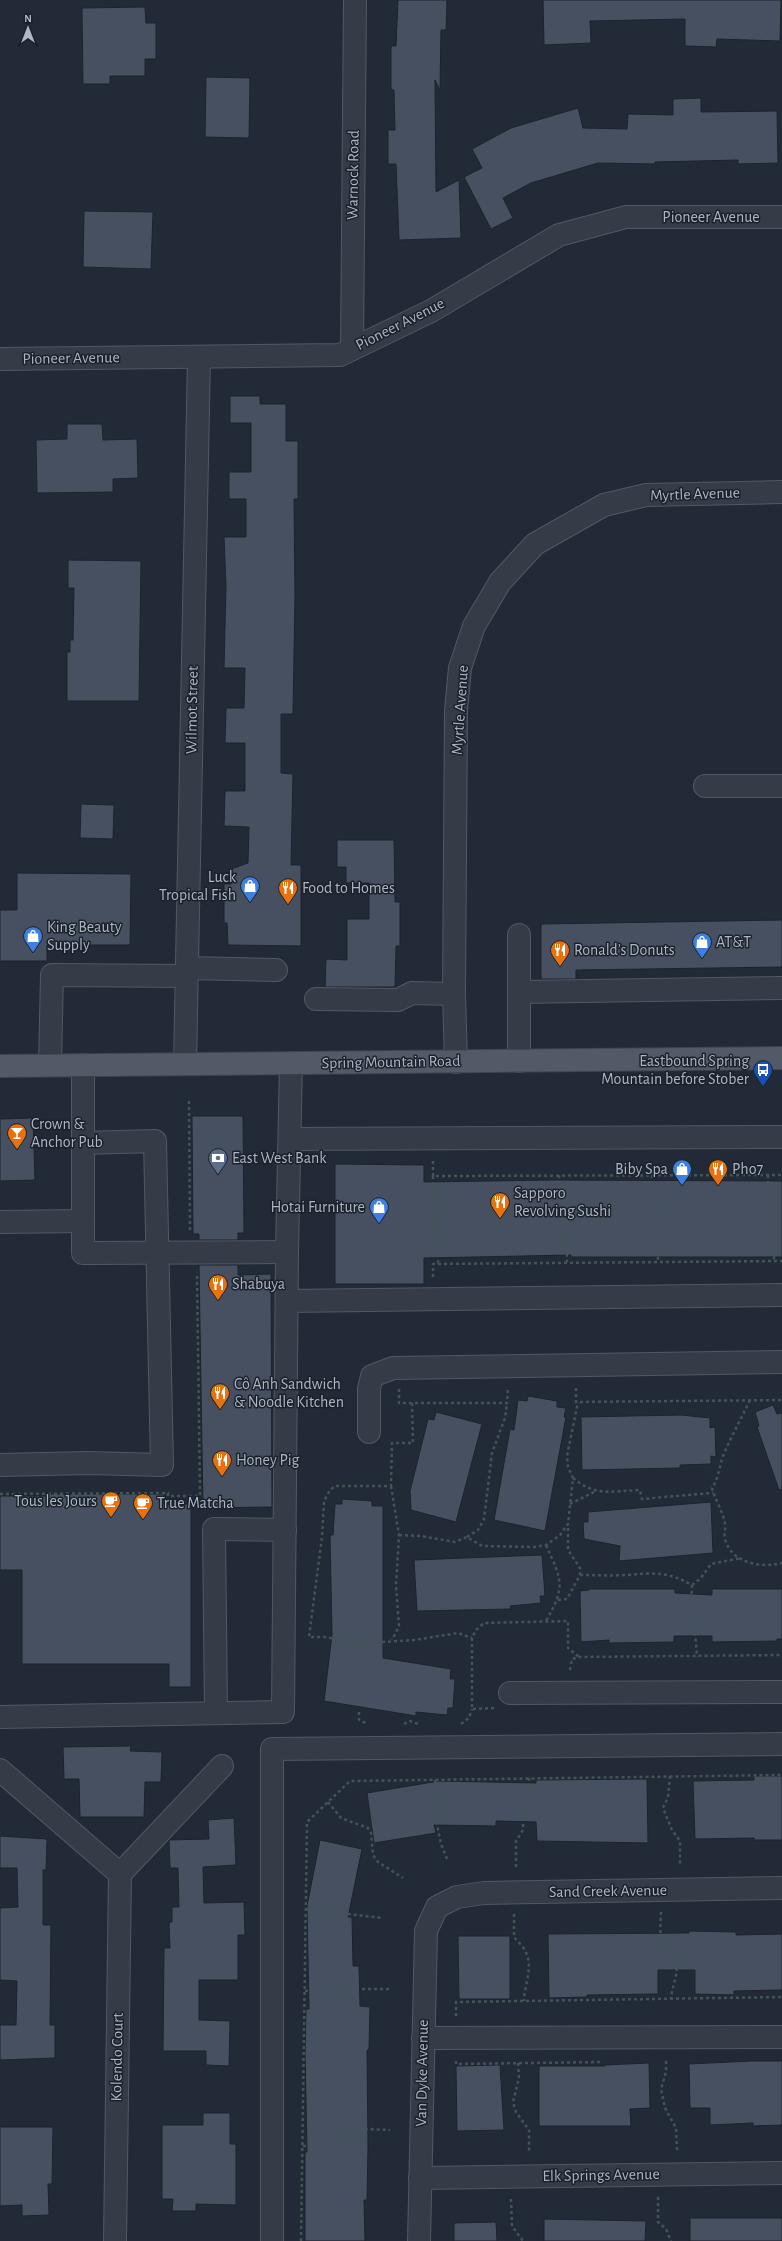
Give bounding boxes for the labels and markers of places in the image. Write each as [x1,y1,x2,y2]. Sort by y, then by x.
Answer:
place label: Luck Tropical Fish [159,869,237,903]
shop icon: Luck Tropical Fish [239,875,261,903]
restaurant icon: Food to Homes [277,877,299,905]
place label: Food to Homes [302,880,395,896]
place label: King Beauty Supply [47,919,122,954]
shop icon: King Beauty Supply [22,925,44,953]
shop icon: AT&T [691,931,713,959]
place label: AT&T [716,934,751,950]
restaurant icon: Ronald’s Donuts [549,939,571,967]
place label: Ronald’s Donuts [574,942,675,958]
place label: Eastbound Spring Mountain before Stober [601,1053,750,1087]
bus stop icon: Eastbound Spring Mountain before Stober [752,1059,774,1087]
place label: Crown & Anchor Pub [31,1116,103,1150]
bar icon: Crown & Anchor Pub [6,1122,28,1150]
bank icon: East West Bank [207,1147,229,1175]
place label: East West Bank [232,1150,327,1166]
shop icon: Biby Spa [671,1158,693,1186]
restaurant icon: Pho7 [707,1158,729,1186]
place label: Biby Spa [615,1161,668,1178]
place label: Pho7 [732,1161,763,1177]
place label: Sapporo Revolving Sushi [514,1185,611,1219]
restaurant icon: Sapporo Revolving Sushi [489,1191,511,1219]
shop icon: Hotai Furniture [368,1196,390,1224]
place label: Hotai Furniture [270,1199,365,1215]
restaurant icon: Shabuya [207,1273,229,1301]
place label: Shabuya [232,1276,285,1293]
place label: Cô Anh Sandwich & Noodle Kitchen [234,1376,344,1410]
restaurant icon: Cô Anh Sandwich & Noodle Kitchen [209,1382,231,1410]
restaurant icon: Honey Pig [211,1449,233,1477]
place label: Honey Pig [236,1452,300,1469]
cafe icon: Tous les Jours [100,1490,122,1518]
cafe icon: True Matcha [132,1492,154,1520]
place label: Tous les Jours [14,1493,97,1509]
place label: True Matcha [157,1495,234,1511]

